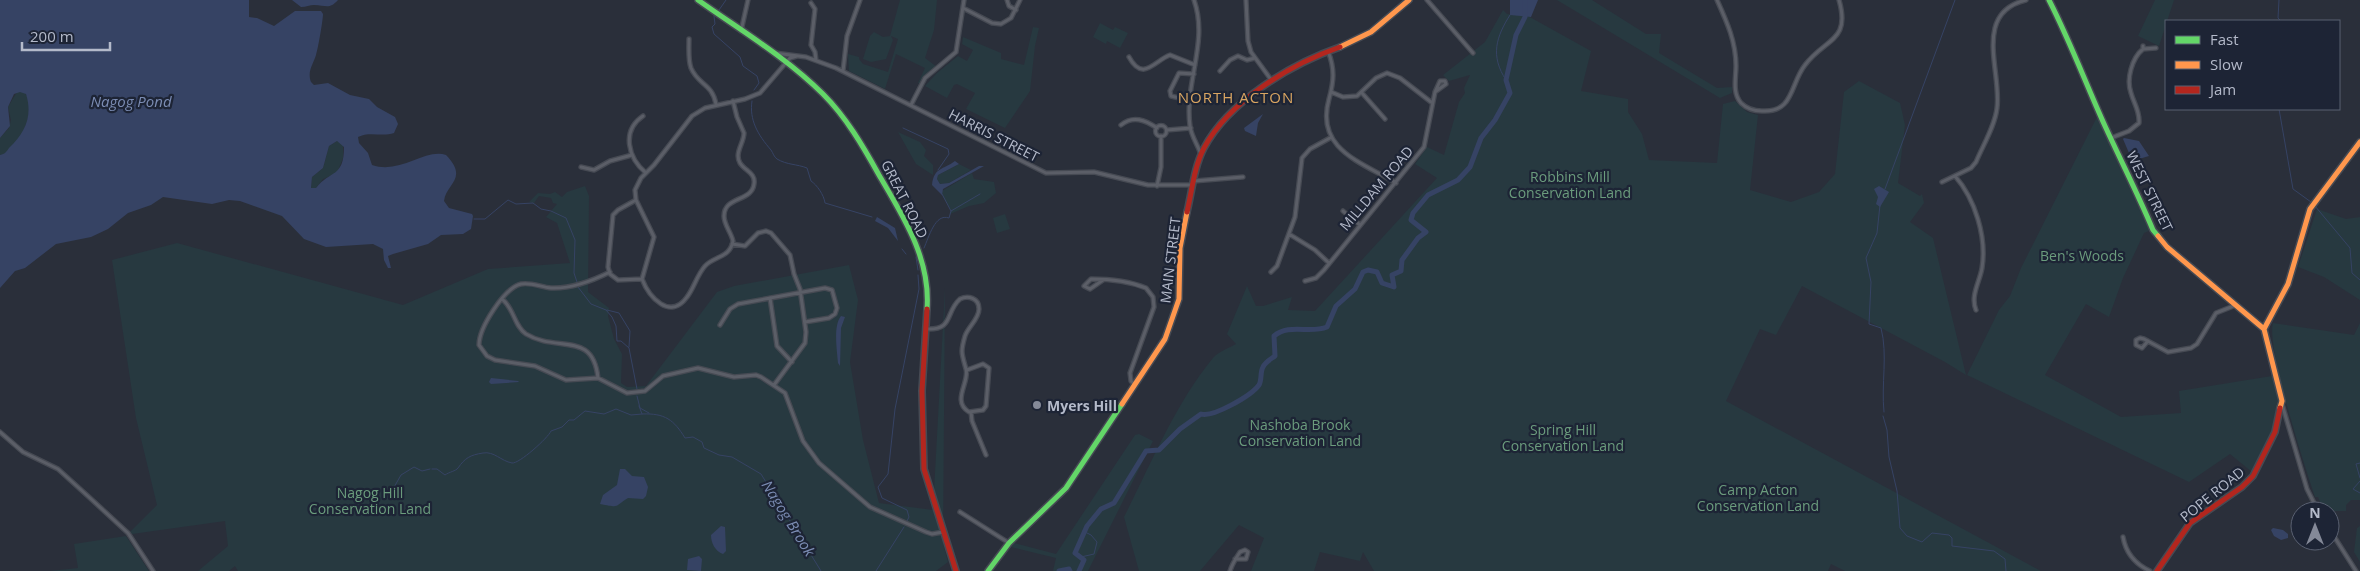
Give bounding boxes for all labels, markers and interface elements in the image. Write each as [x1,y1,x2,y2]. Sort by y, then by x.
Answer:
scale bar [22,20,110,52]
legend [2165,20,2340,110]
text: 200 m [30,26,74,46]
text: Fast [2210,29,2239,49]
text: Slow [2210,54,2243,74]
text: Jam [2208,79,2236,99]
district label: NORTH ACTON [1178,87,1294,107]
water label: Nagog Pond [90,91,172,111]
street label: HARRIS STREET [946,104,1043,166]
street label: MILLDAM ROAD [1335,142,1417,234]
street label: WEST STREET [2122,148,2178,235]
street label: GREAT ROAD [877,157,933,241]
park label: Robbins Mill Conservation Land [1509,167,1631,202]
street label: MAIN STREET [1155,215,1185,304]
park label: Ben's Woods [2040,246,2124,265]
place label: Myers Hill [1047,396,1117,415]
marker: Myers Hill [1031,399,1043,411]
park label: Nashoba Brook Conservation Land [1239,415,1361,450]
park label: Spring Hill Conservation Land [1502,420,1624,455]
street label: POPE ROAD [2176,462,2248,526]
water label: Nagog Brook [758,476,821,560]
park label: Camp Acton Conservation Land [1697,480,1819,515]
park label: Nagog Hill Conservation Land [309,483,431,518]
north arrow [2290,501,2340,551]
text: N [2309,503,2321,522]

